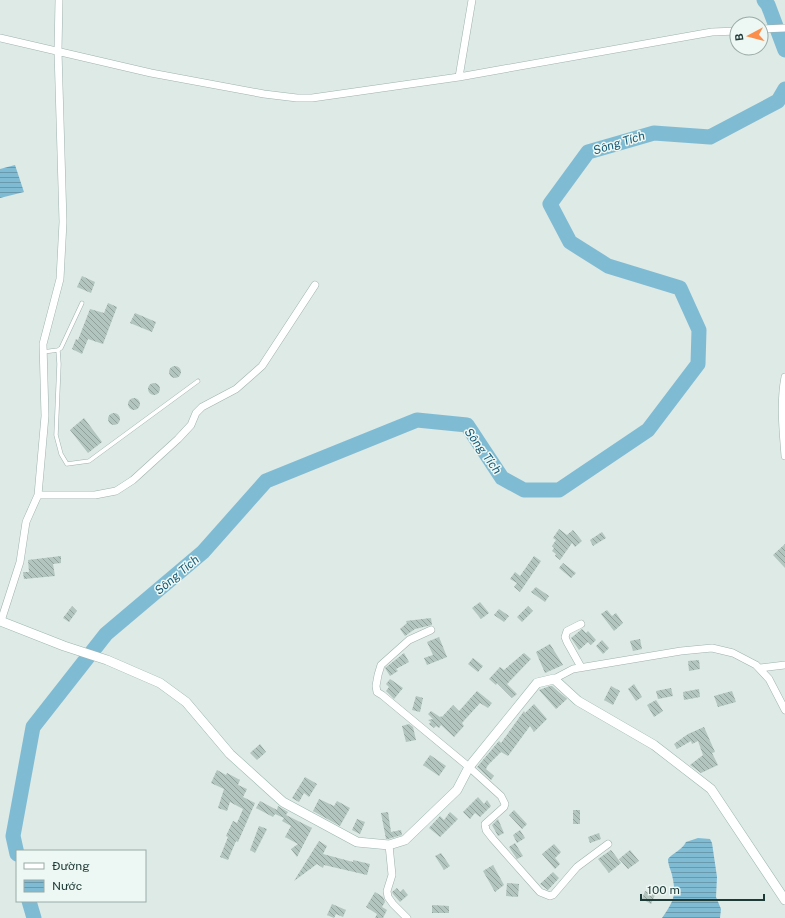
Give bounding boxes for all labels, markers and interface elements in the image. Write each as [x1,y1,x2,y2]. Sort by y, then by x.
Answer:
north arrow [729,16,769,56]
text: B [733,32,745,42]
water label: Sông Tích [591,128,647,158]
water label: Sông Tích [462,425,505,477]
water label: Sông Tích [152,552,202,598]
legend [16,850,146,902]
text: Đường [52,859,90,873]
scale bar [641,876,764,902]
text: Nước [52,879,82,893]
text: 100 m [647,883,680,897]

